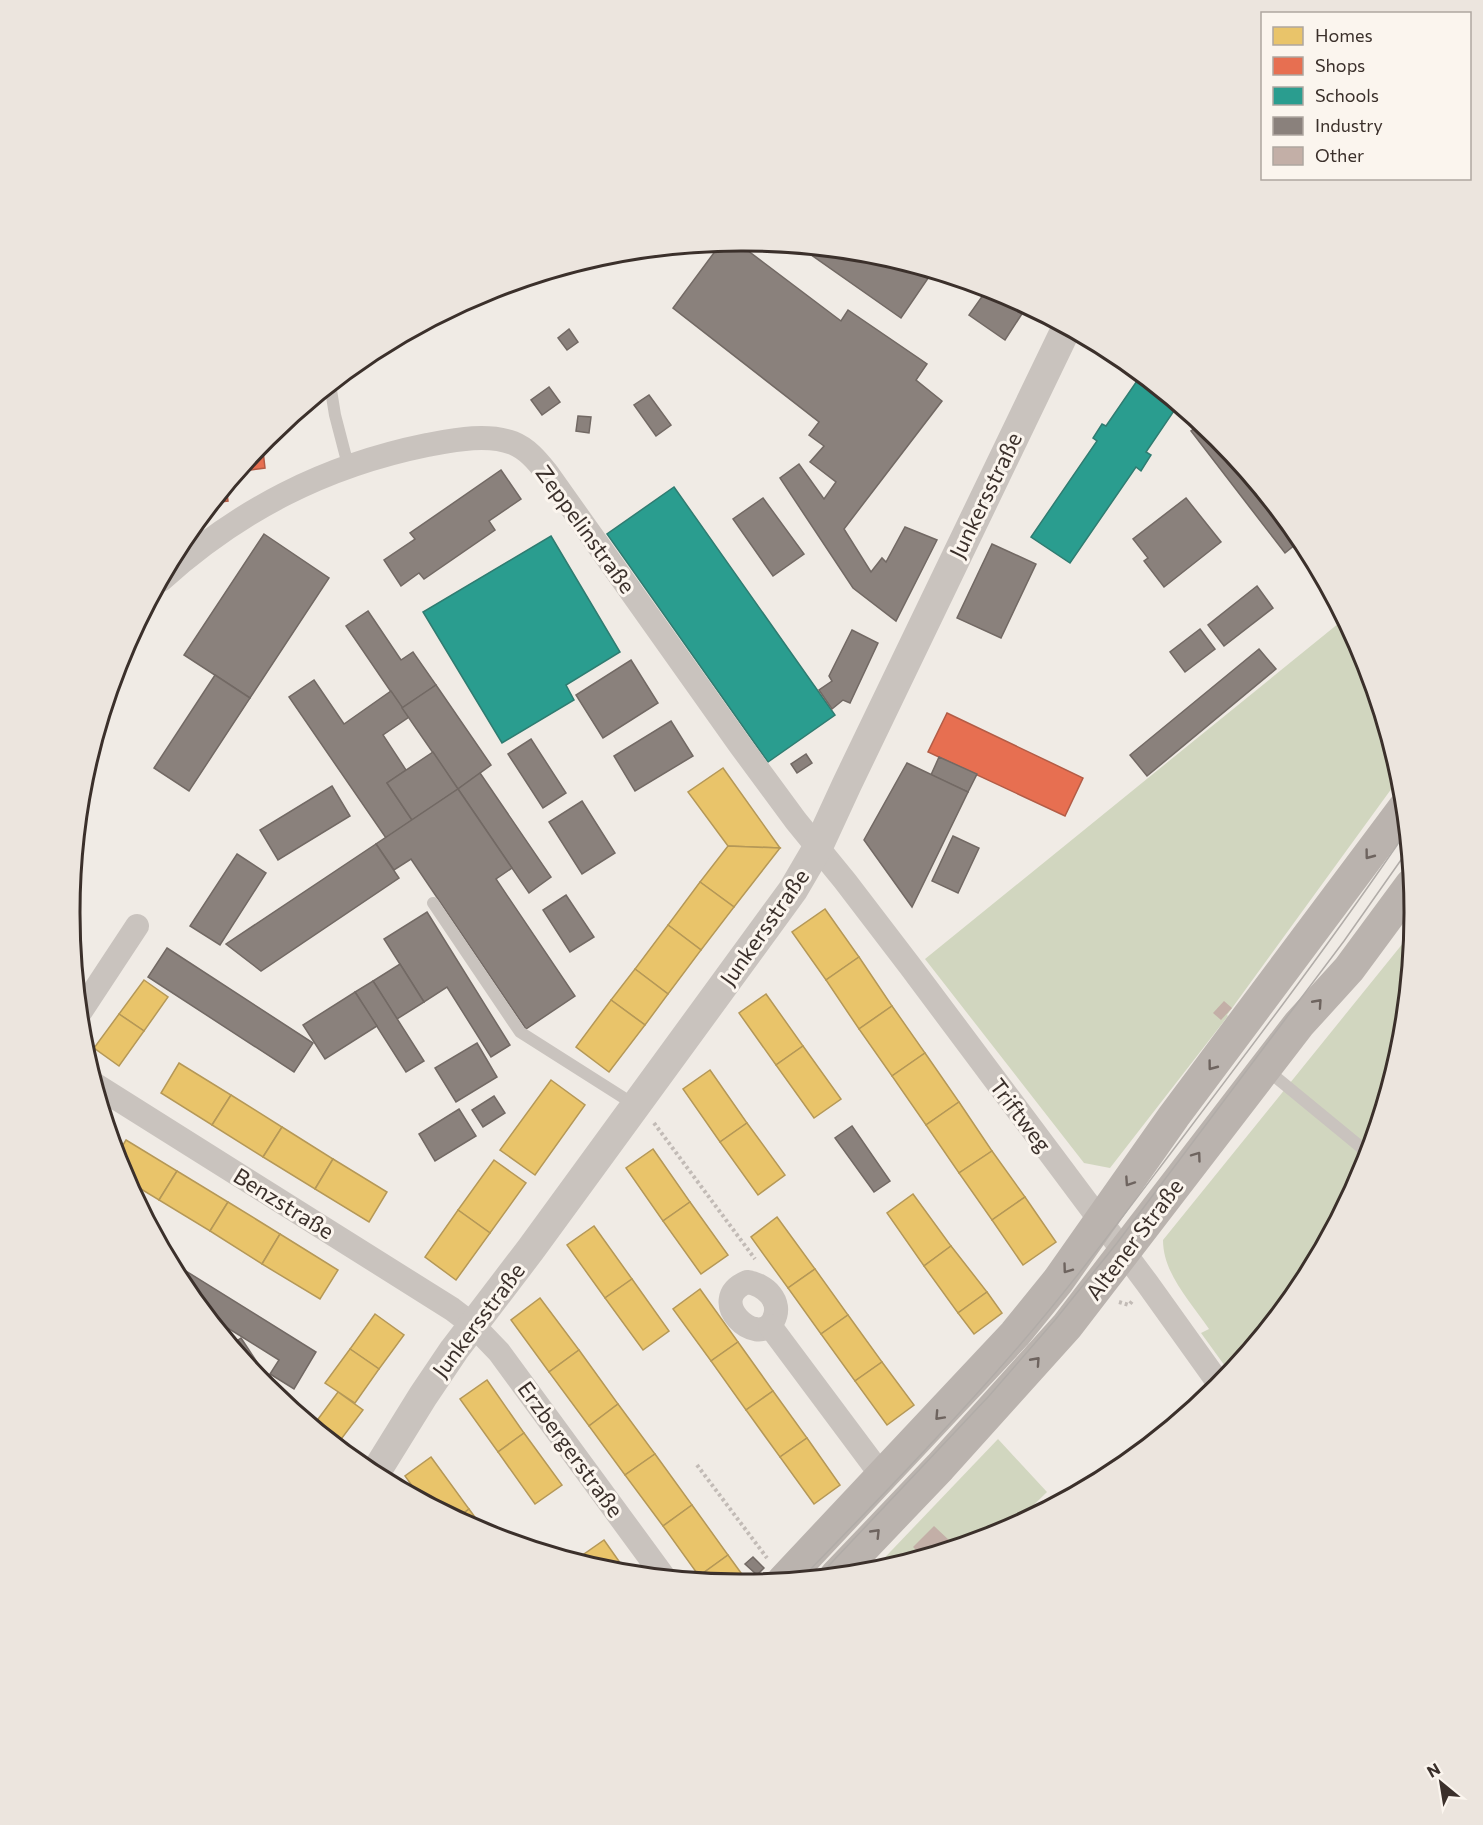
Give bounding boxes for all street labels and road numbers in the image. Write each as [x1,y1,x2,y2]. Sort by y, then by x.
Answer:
street label: Junkersstraße [943,428,1027,562]
street label: Zeppelinstraße [530,460,642,598]
street label: Junkersstraße [714,863,814,991]
street label: Triftweg [985,1073,1057,1157]
street label: Benzstraße [229,1162,339,1244]
street label: Altener Straße [1080,1173,1188,1305]
street label: Junkersstraße [426,1257,530,1383]
street label: Erzbergerstraße [512,1376,630,1522]

